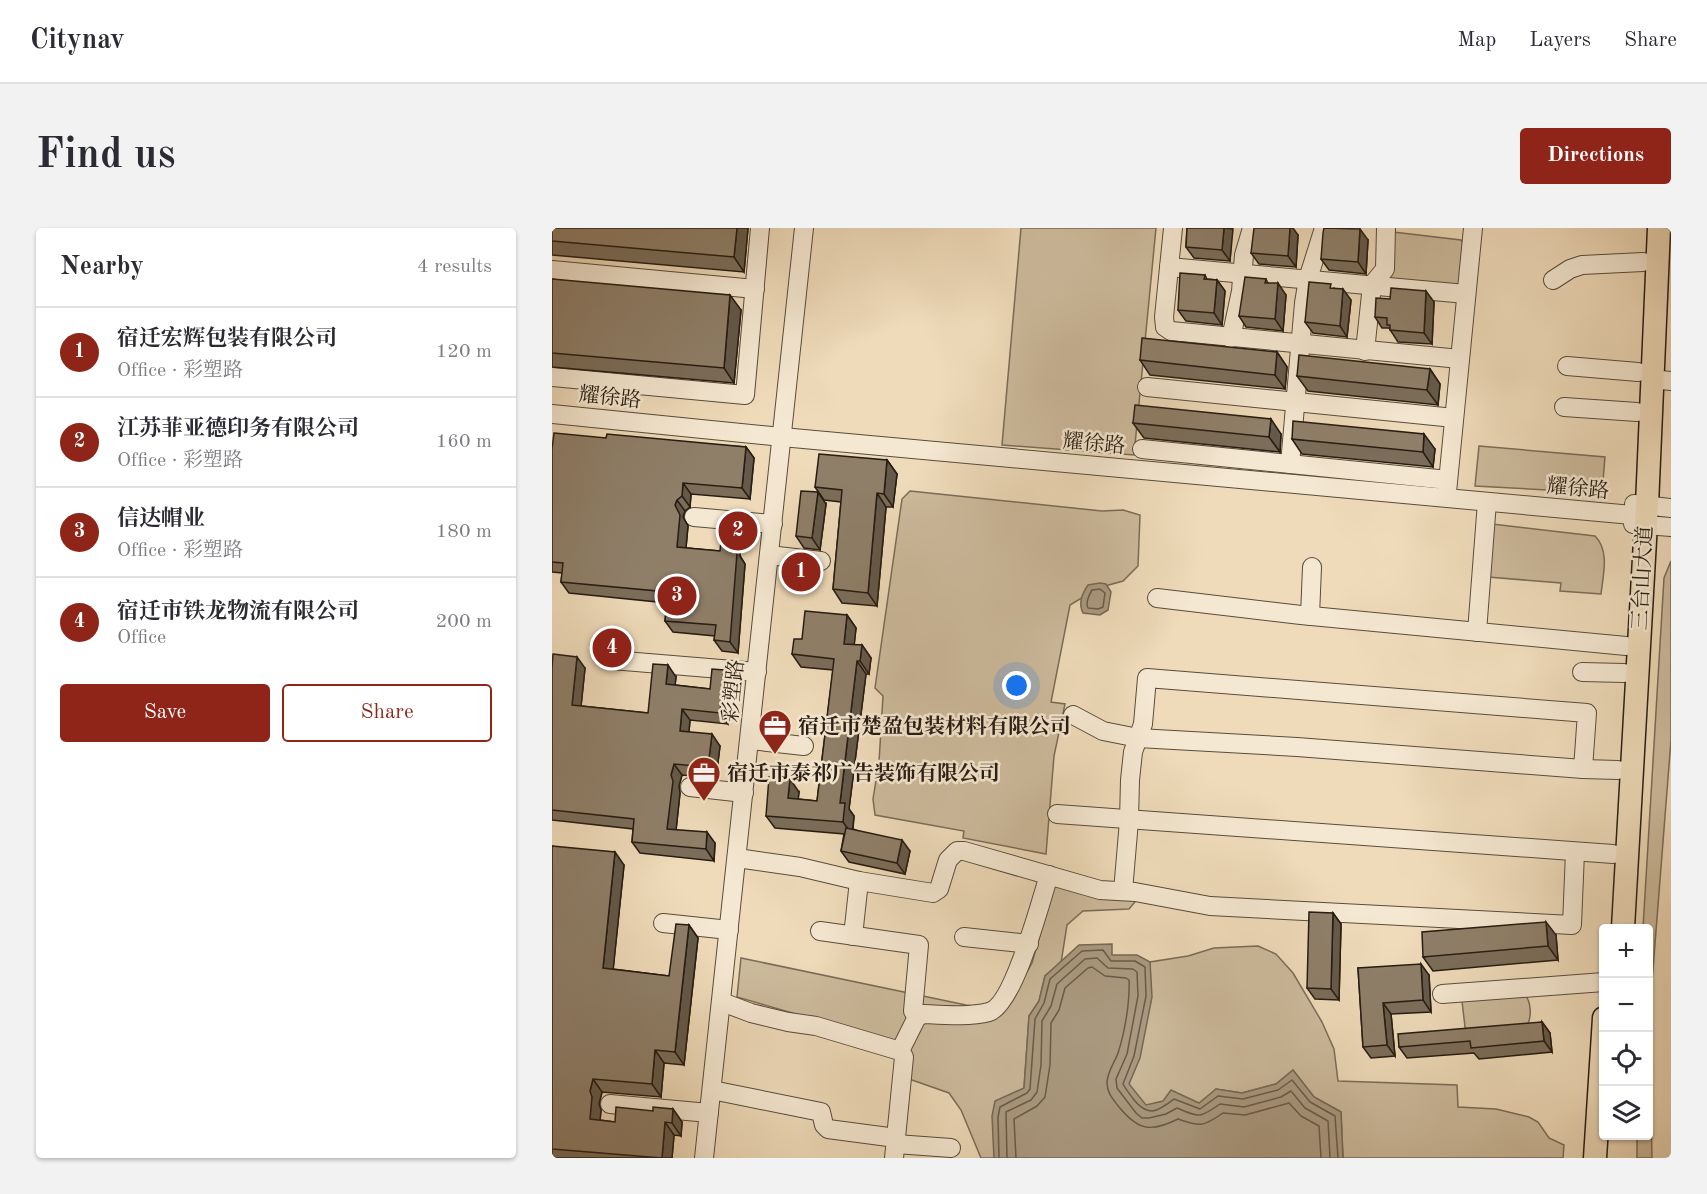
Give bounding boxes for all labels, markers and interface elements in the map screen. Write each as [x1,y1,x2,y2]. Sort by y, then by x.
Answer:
text: Citynav [30,27,125,55]
text: Map [1457,30,1496,51]
text: Layers [1529,30,1591,51]
text: Share [1624,30,1677,51]
button: Directions [1520,128,1671,184]
text: Find us [36,135,175,177]
text: Nearby [60,254,144,280]
text: 4 results [417,257,492,277]
text: 宿迁宏辉包装有限公司 [117,328,337,350]
text: 1 [74,342,85,362]
text: 120 m [436,342,492,362]
text: Office · 彩塑路 [117,361,243,381]
street label: 耀徐路 [577,383,642,412]
text: 江苏菲亚德印务有限公司 [117,418,359,440]
street label: 耀徐路 [1062,429,1126,458]
text: 2 [74,432,85,452]
text: 160 m [436,432,492,452]
text: Office · 彩塑路 [117,451,243,471]
street label: 耀徐路 [1546,474,1610,503]
text: 信达帽业 [117,508,205,530]
pin: 2 [718,508,758,554]
text: 3 [74,522,85,542]
text: 180 m [436,522,492,542]
street label: 三台山大道 [1628,525,1657,631]
text: Office · 彩塑路 [117,541,243,561]
pin: 1 [782,550,820,594]
pin: 3 [658,574,696,619]
text: 宿迁市铁龙物流有限公司 [117,601,359,623]
text: 4 [74,612,85,632]
text: 200 m [436,612,492,632]
pin: 4 [592,626,632,670]
text: Office [117,628,166,648]
street label: 彩塑路 [719,659,748,724]
your location [1002,671,1031,700]
button: Save [60,684,270,742]
button: Share [282,684,492,742]
office icon: 宿迁市楚盈包装材料有限公司 [757,708,793,755]
place label: 宿迁市楚盈包装材料有限公司 [798,714,1071,738]
office icon: 宿迁市泰祁广告装饰有限公司 [686,755,722,802]
place label: 宿迁市泰祁广告装饰有限公司 [727,761,1000,785]
map controls [1599,924,1653,1140]
button: + [1599,924,1653,978]
button: − [1599,978,1653,1032]
button: locate [1599,1032,1653,1086]
button: layers [1599,1086,1653,1140]

